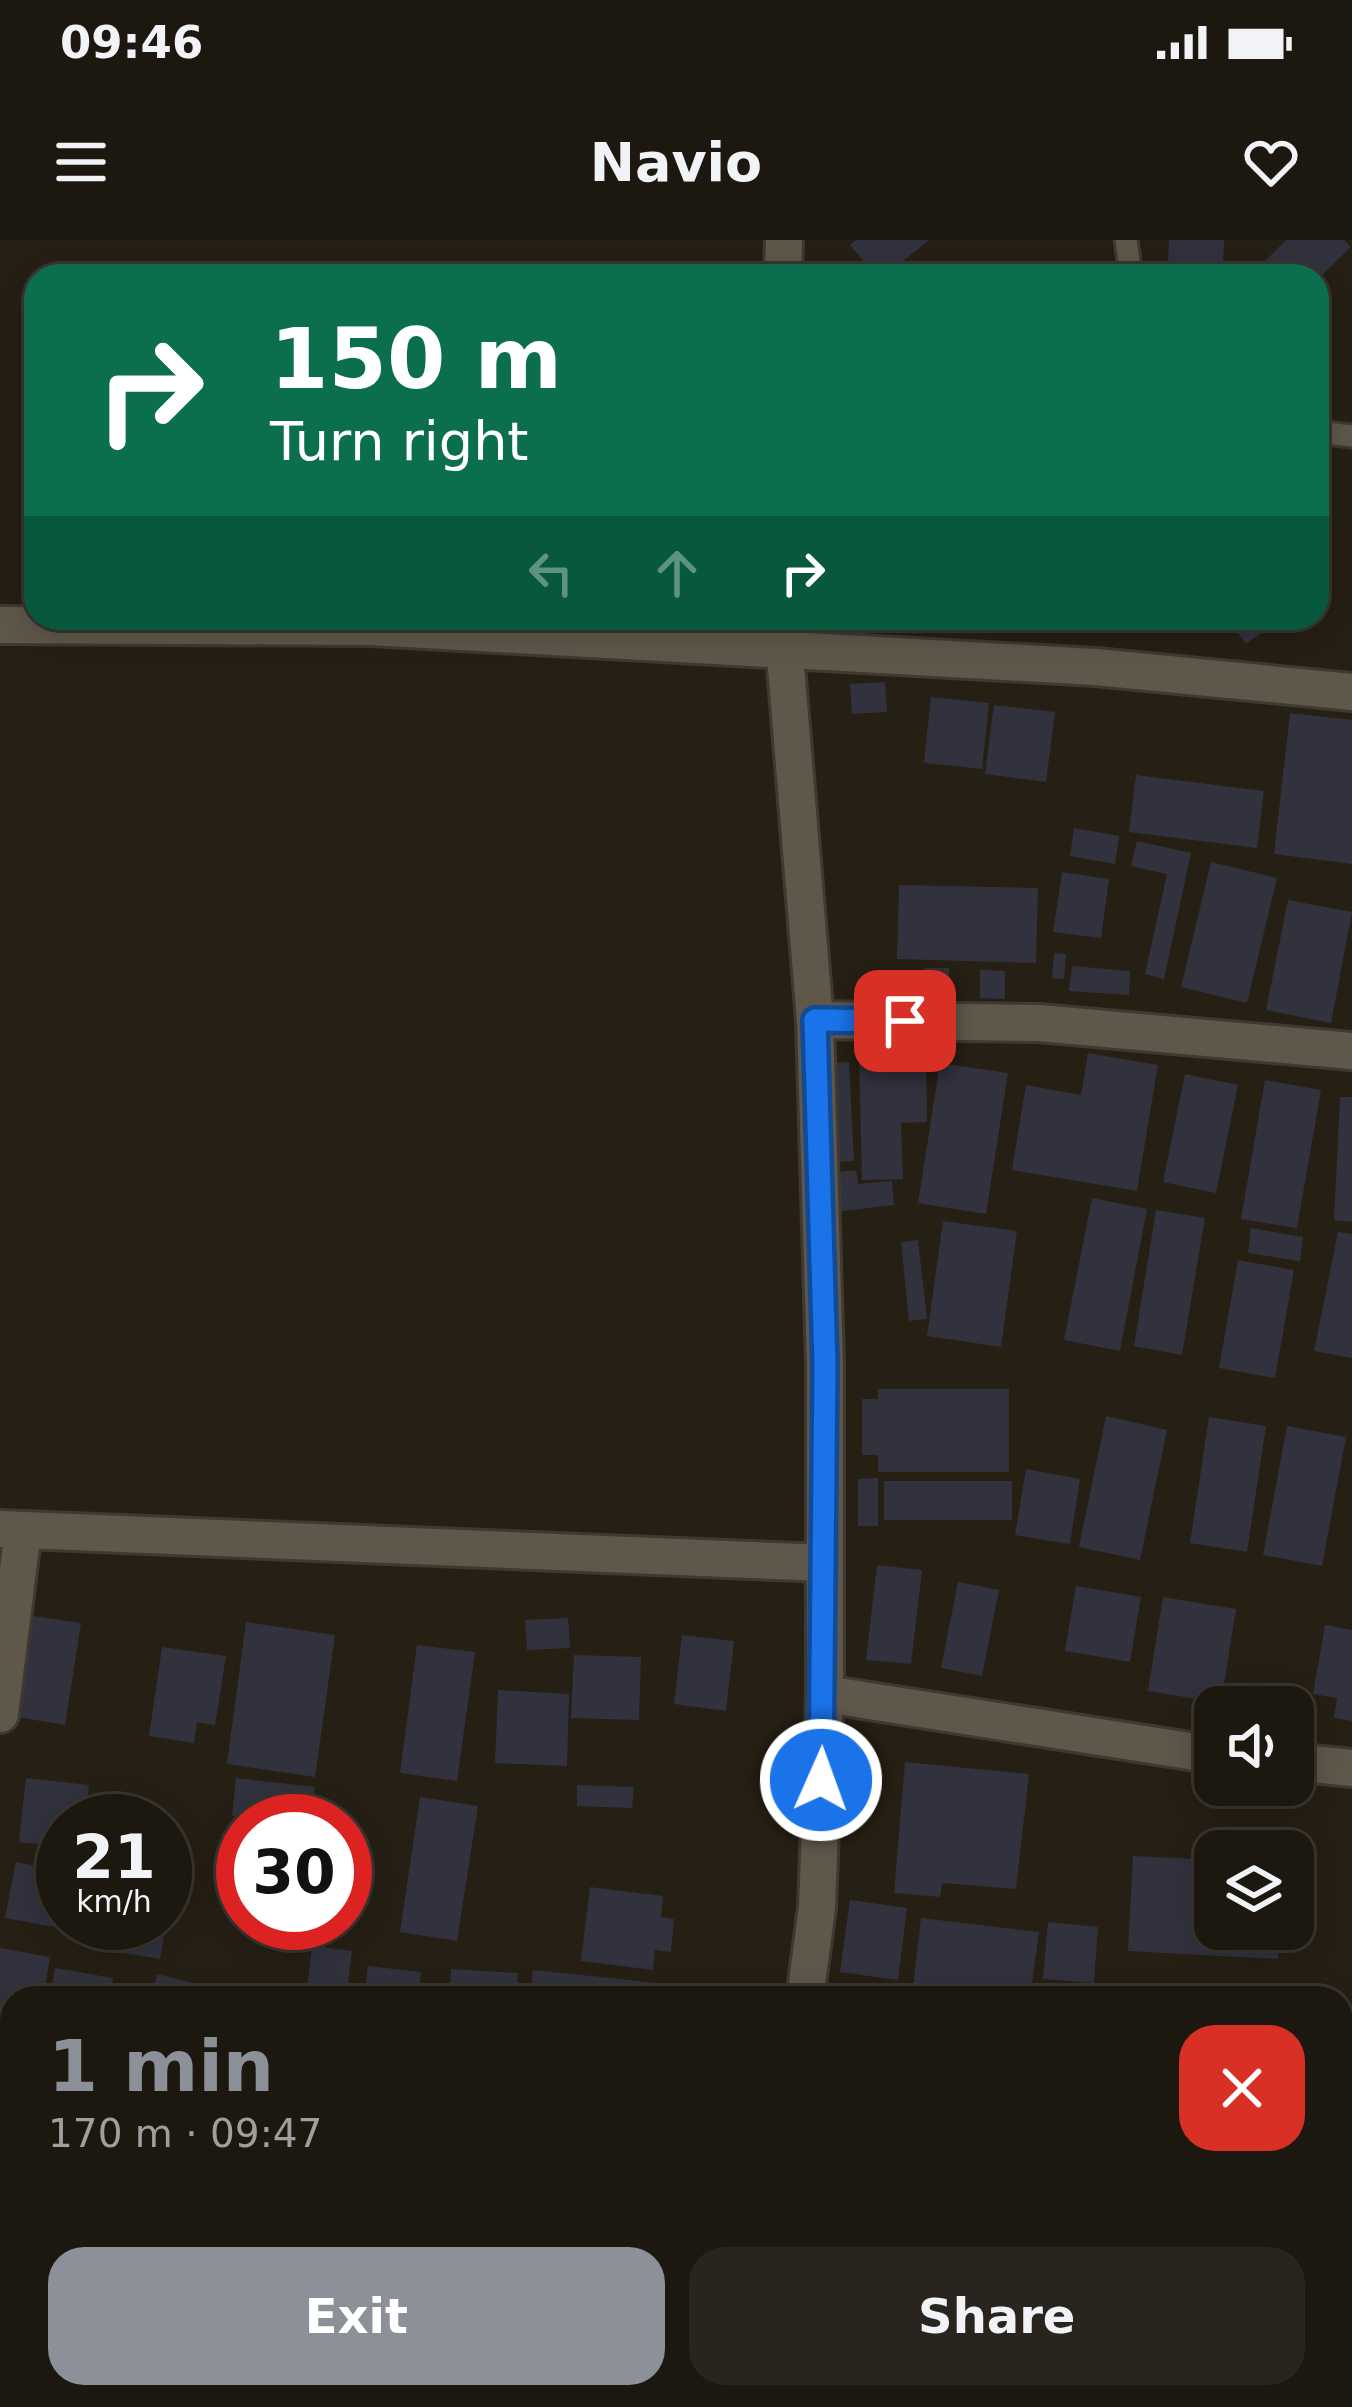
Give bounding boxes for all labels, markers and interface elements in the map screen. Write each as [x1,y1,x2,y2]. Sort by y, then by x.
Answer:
text: 09:46 [60,16,203,69]
icon: menu [48,129,114,195]
icon: heart [1238,129,1304,195]
text: Navio [590,131,762,194]
text: 150 m [270,310,562,408]
icon: right [72,312,228,468]
text: Turn right [270,410,529,473]
icon: left [518,540,584,606]
icon: ahead [644,540,710,606]
icon: right [770,540,836,606]
pin [854,970,956,1072]
icon: arrive [872,988,938,1054]
map controls [1194,1686,1314,1950]
button: sound [1194,1686,1314,1806]
position arrow [758,1717,884,1843]
speed limit sign: 30 [216,1794,372,1950]
text: 21 [72,1822,156,1892]
button: layers [1194,1830,1314,1950]
text: km/h [76,1884,152,1919]
text: 1 min [48,2024,274,2108]
button: close [1179,2025,1305,2151]
text: 170 m · 09:47 [48,2111,322,2156]
button: Exit [48,2247,665,2385]
button: Share [689,2247,1305,2385]

